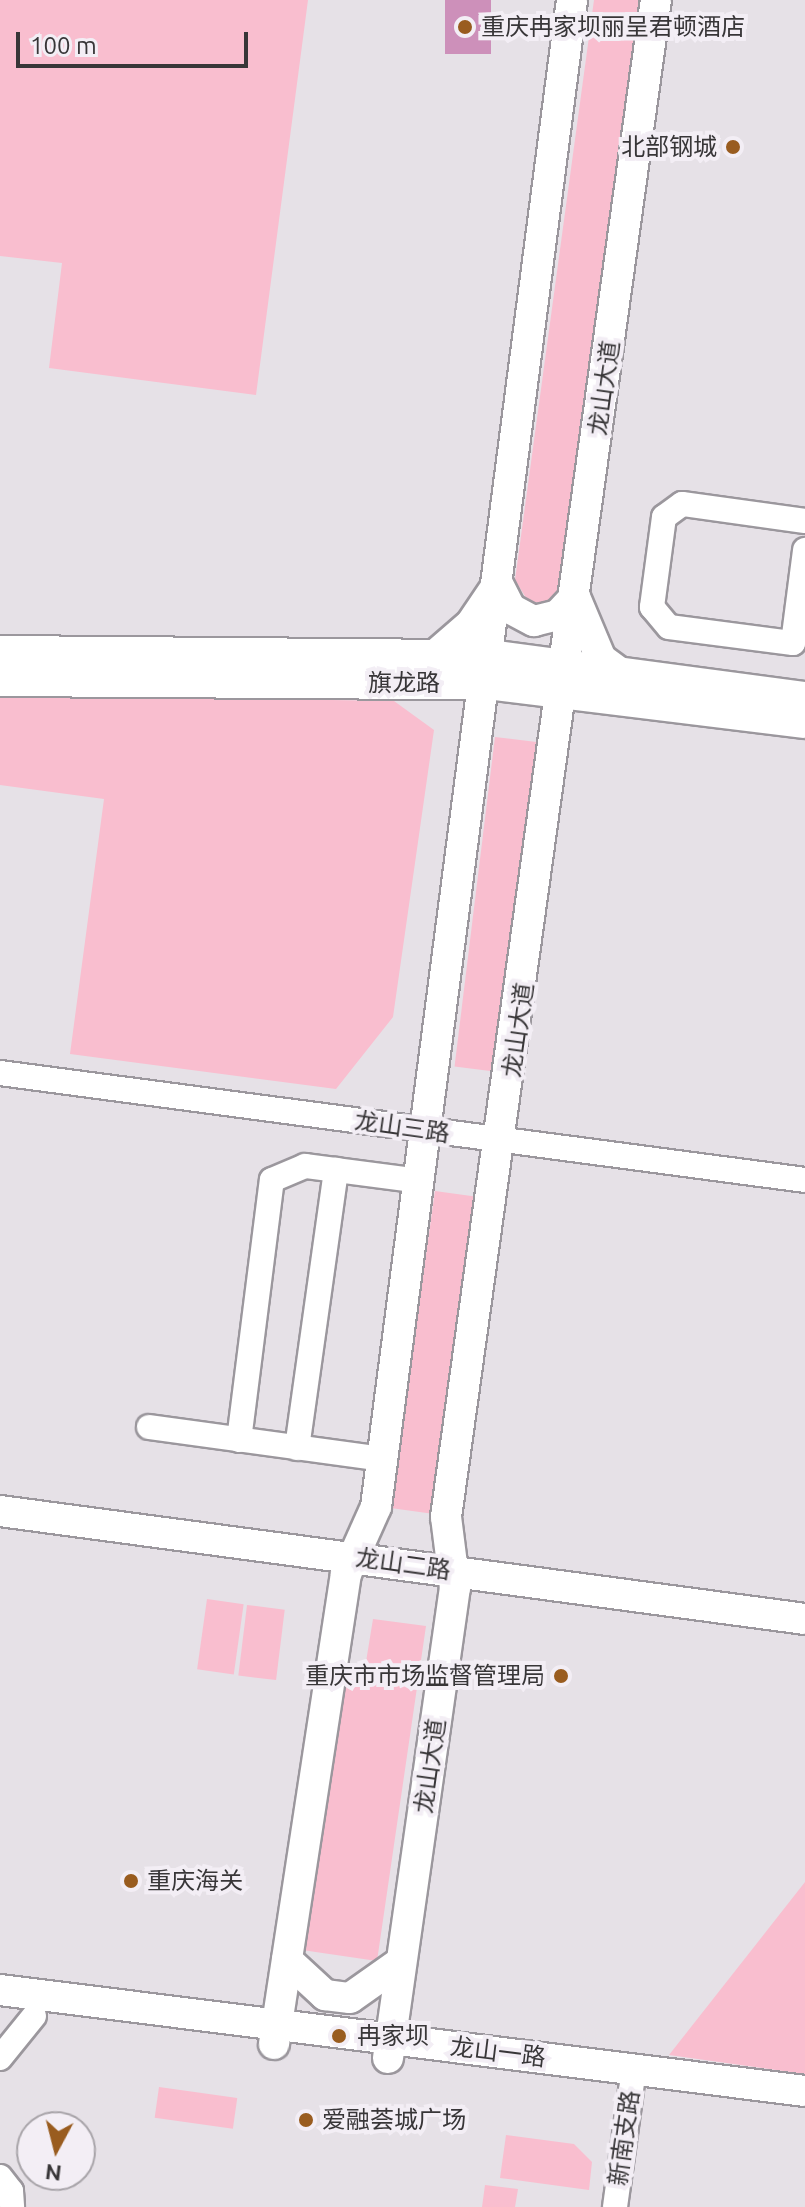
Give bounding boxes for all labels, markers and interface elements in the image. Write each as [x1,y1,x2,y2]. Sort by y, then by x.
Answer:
place label: 重庆冉家坝丽呈君顿酒店 [481,13,745,41]
scale bar [20,16,252,66]
marker: 重庆冉家坝丽呈君顿酒店 [456,18,474,36]
text: 100 m [30,32,97,59]
place label: 北部钢城 [621,133,717,161]
marker: 北部钢城 [724,138,742,156]
street label: 龙山大道 [583,338,625,438]
street label: 旗龙路 [368,669,440,697]
street label: 龙山大道 [497,980,539,1080]
street label: 龙山三路 [352,1106,452,1148]
street label: 龙山二路 [353,1543,453,1585]
place label: 重庆市市场监督管理局 [305,1662,545,1690]
marker: 重庆市市场监督管理局 [552,1667,570,1685]
street label: 龙山大道 [409,1716,451,1816]
place label: 重庆海关 [147,1867,243,1895]
marker: 重庆海关 [122,1872,140,1890]
place label: 冉家坝 [357,2022,429,2050]
marker: 冉家坝 [328,2025,350,2047]
street label: 龙山一路 [449,2032,547,2072]
street label: 新南支路 [603,2088,645,2188]
place label: 爱融荟城广场 [322,2106,466,2134]
north arrow [16,2111,96,2191]
marker: 爱融荟城广场 [297,2111,315,2129]
text: N [44,2160,63,2187]

